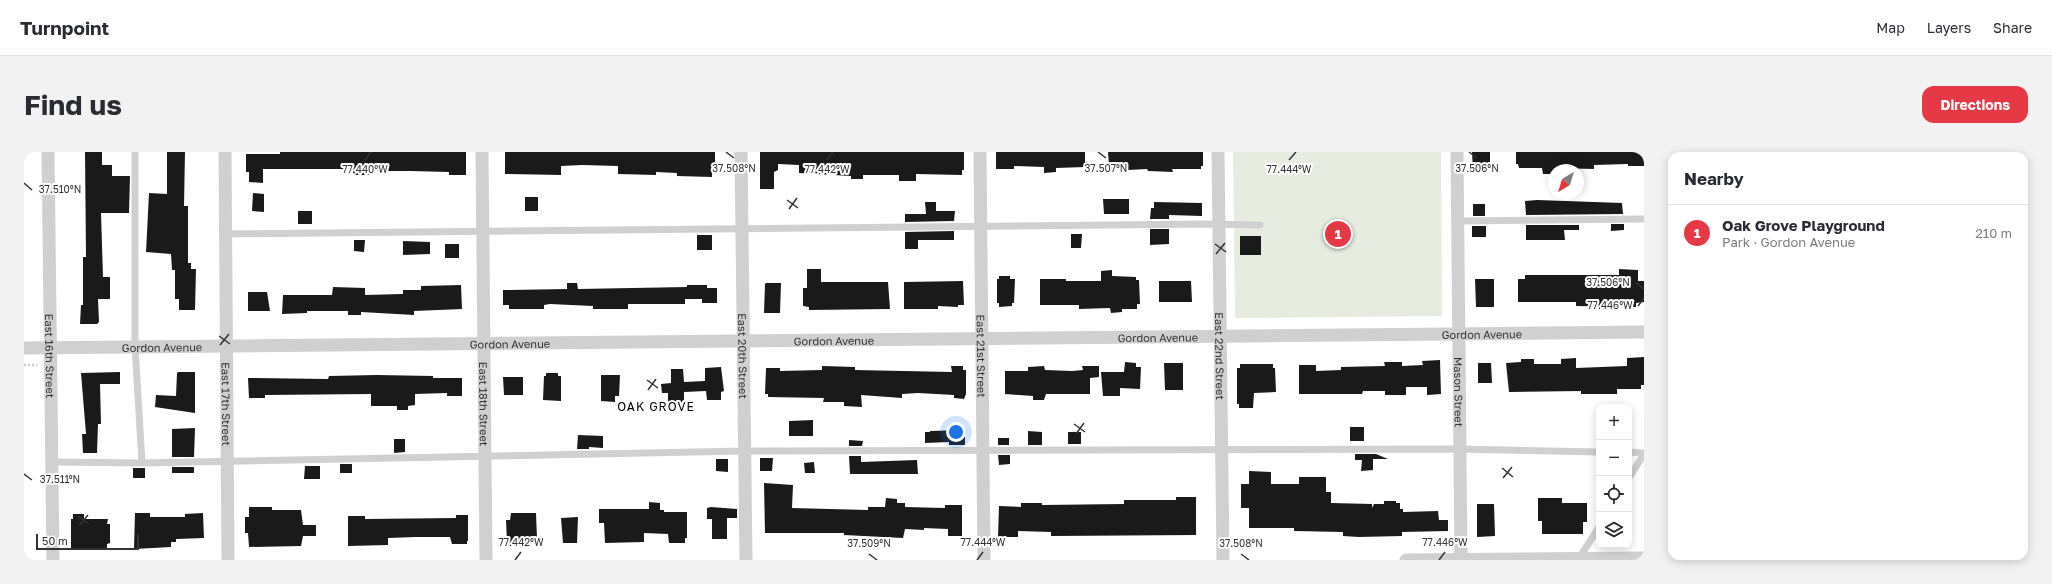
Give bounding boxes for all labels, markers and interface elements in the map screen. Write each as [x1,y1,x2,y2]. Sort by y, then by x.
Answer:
text: Turnpoint [20,16,109,39]
text: Map [1876,19,1905,36]
text: Layers [1927,19,1971,36]
text: Share [1993,19,2032,36]
button: Directions [1922,86,2028,123]
text: Find us [24,88,122,121]
text: 37.508°N [712,162,756,174]
text: 37.507°N [1085,162,1127,174]
text: 37.506°N [1455,162,1499,174]
text: 77.440°W [342,163,388,175]
text: 77.442°W [804,163,850,175]
text: 77.444°W [1267,163,1312,175]
north arrow [1548,164,1584,200]
text: Nearby [1684,168,1744,189]
text: 37.510°N [39,183,81,195]
text: Oak Grove Playground [1722,216,1885,234]
pin: 1 [1325,219,1351,249]
text: 1 [1694,225,1700,241]
text: 210 m [1975,225,2012,241]
text: Park · Gordon Avenue [1722,234,1855,250]
text: 37.506°N [1586,276,1630,288]
text: 77.446°W [1587,299,1633,311]
street label: East 22nd Street [1213,312,1228,400]
street label: East 20th Street [736,313,751,399]
street label: East 16th Street [43,314,58,398]
street label: East 21st Street [975,314,989,398]
street label: Gordon Avenue [1442,327,1522,340]
street label: Gordon Avenue [1118,330,1198,344]
street label: Gordon Avenue [794,333,874,347]
street label: Gordon Avenue [470,336,550,350]
street label: Gordon Avenue [122,340,202,354]
street label: Mason Street [1453,357,1466,427]
street label: East 17th Street [220,362,234,446]
street label: East 18th Street [478,362,491,446]
district label: OAK GROVE [617,399,695,414]
map controls [1596,404,1632,548]
button: + [1596,404,1632,440]
your location [946,422,966,442]
button: − [1596,440,1632,476]
text: 37.511°N [40,473,80,485]
button: locate [1596,476,1632,512]
button: layers [1596,512,1632,548]
scale bar [36,532,139,551]
text: 50 m [42,534,68,547]
text: 77.442°W [498,536,544,548]
text: 77.444°W [961,536,1006,548]
text: 77.446°W [1422,536,1468,548]
text: 37.509°N [847,537,891,549]
text: 37.508°N [1219,537,1263,549]

